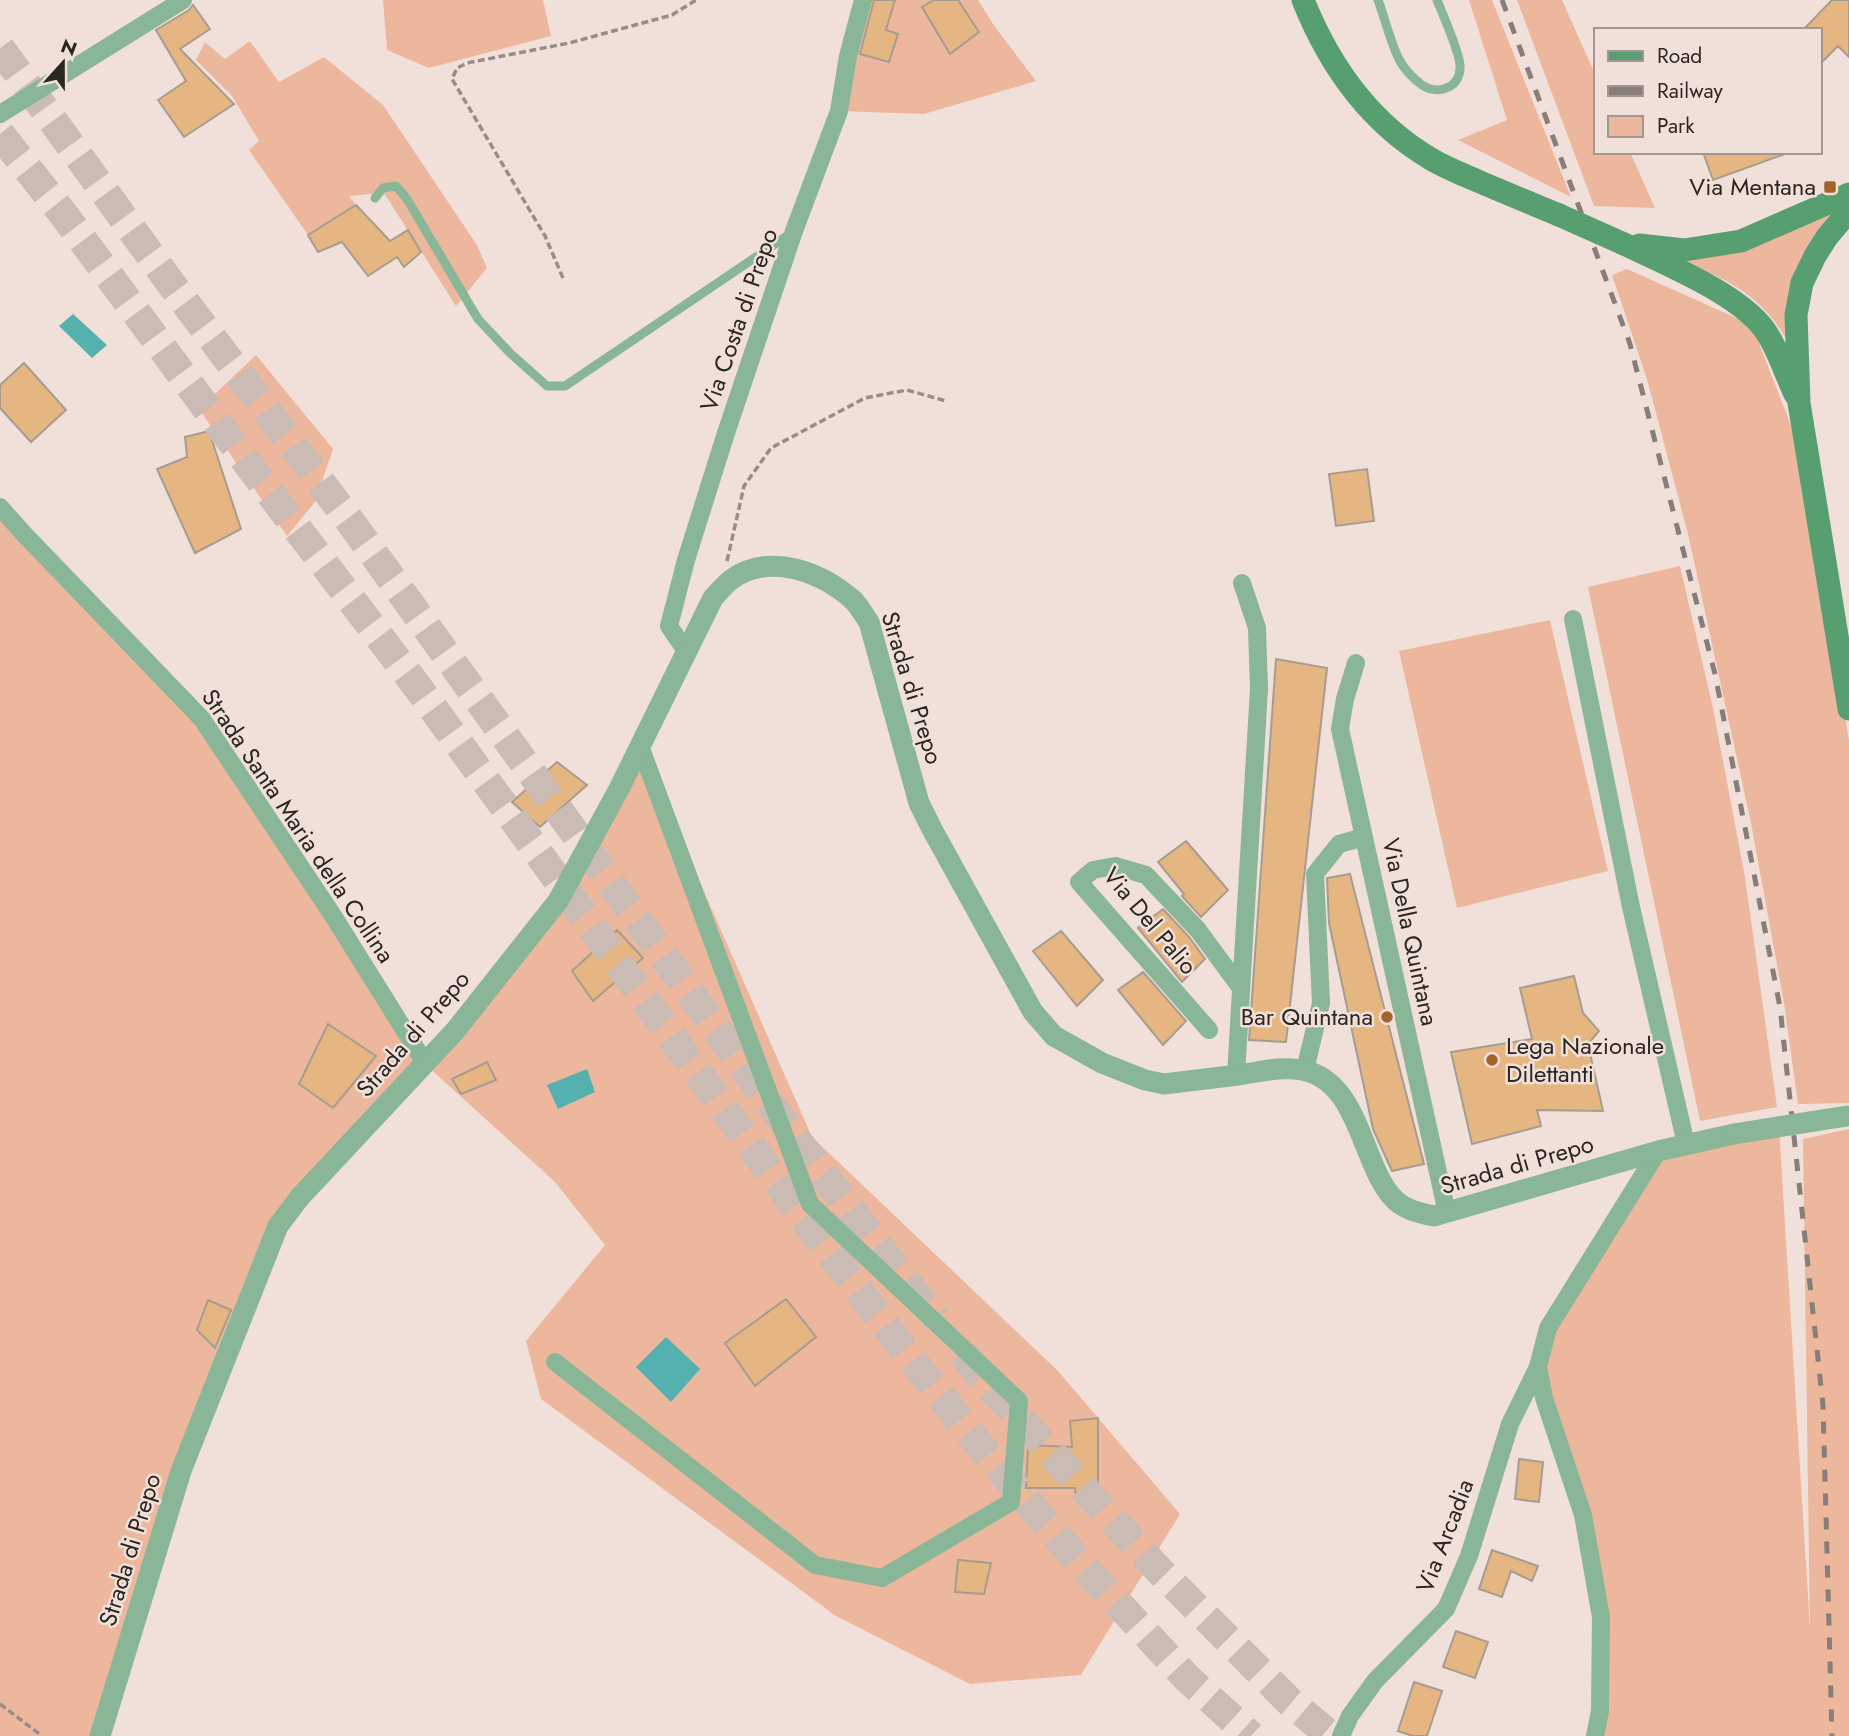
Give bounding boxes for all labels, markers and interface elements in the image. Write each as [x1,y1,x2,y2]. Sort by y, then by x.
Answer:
north arrow [28,28,98,98]
legend [1594,28,1821,154]
text: N [57,32,81,63]
text: Road [1657,41,1702,71]
text: Railway [1657,76,1723,106]
text: Park [1657,111,1695,141]
place label: Via Mentana [1689,169,1816,204]
marker: Via Mentana [1822,179,1838,195]
street label: Via Costa di Prepo [691,224,786,416]
street label: Strada di Prepo [873,607,952,768]
street label: Strada Santa Maria della Collina [193,682,403,970]
street label: Via Della Quintana [1374,835,1447,1029]
street label: Via Del Palio [1095,859,1206,982]
street label: Strada di Prepo [348,963,478,1105]
place label: Bar Quintana [1241,999,1373,1034]
marker: Bar Quintana [1379,1009,1395,1025]
place label: Lega Nazionale Dilettanti [1506,1028,1664,1091]
marker: Lega Nazionale Dilettanti [1484,1052,1500,1068]
street label: Strada di Prepo [1436,1126,1598,1203]
street label: Strada di Prepo [90,1469,169,1630]
street label: Via Arcadia [1407,1474,1482,1598]

